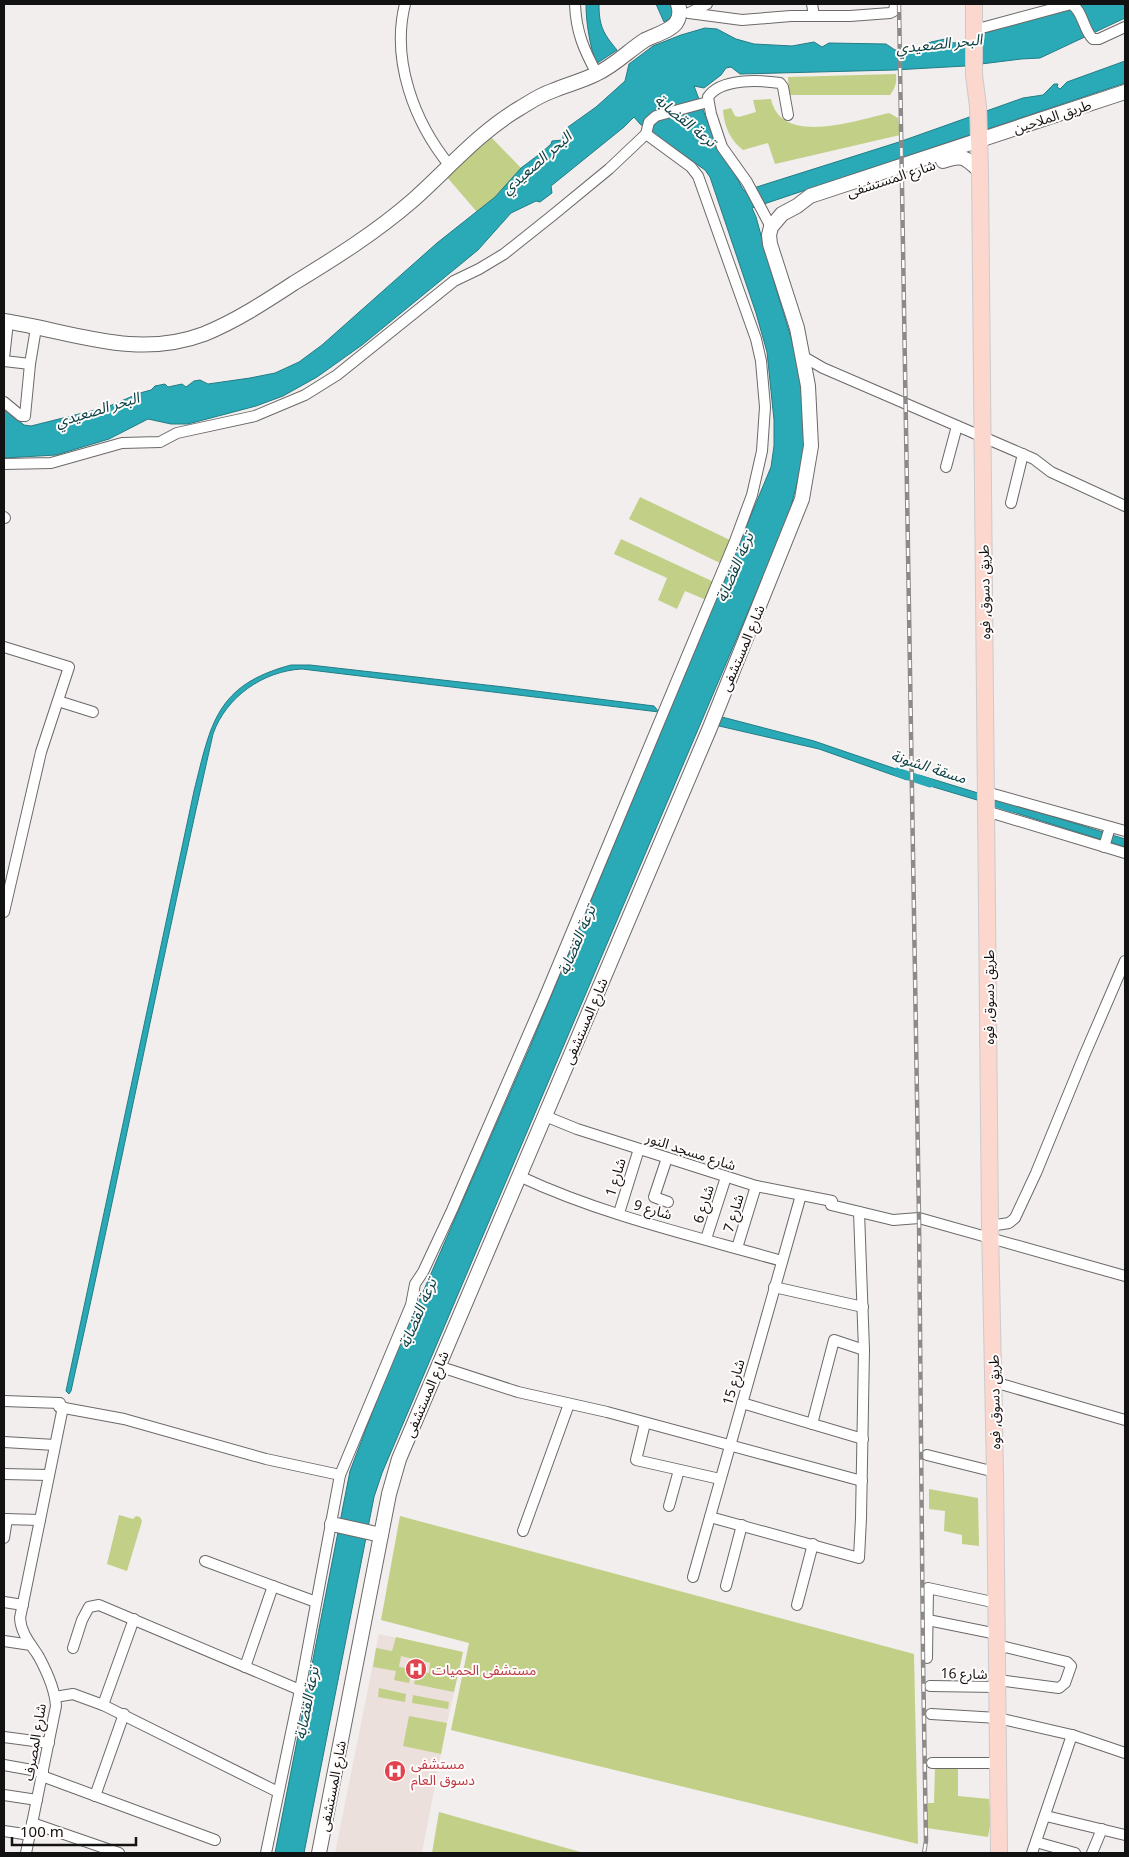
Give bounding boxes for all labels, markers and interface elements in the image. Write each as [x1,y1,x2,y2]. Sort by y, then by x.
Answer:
water label: البحر الصعيدي [895,28,985,60]
water label: ترعة القضابة [651,89,723,153]
street label: طريق الملاحين [1011,94,1094,138]
water label: البحر الصعيدي [497,125,578,200]
street label: شارع المستشفى [844,155,938,203]
water label: البحر الصعيدي [53,386,143,434]
water label: ترعة القضابة [710,527,759,605]
street label: طريق دسوق, فوه [974,544,995,640]
street label: شارع المستشفى [715,602,771,695]
water label: مسقة الشونة [889,744,969,788]
water label: ترعة القضابة [552,900,601,978]
street label: طريق دسوق, فوه [979,950,999,1044]
street label: شارع المستشفى [558,975,614,1068]
street label: شارع مسجد النور [642,1127,739,1176]
street label: شارع 1 [600,1156,632,1199]
street label: شارع 6 [688,1183,720,1226]
street label: شارع 7 [718,1192,750,1235]
street label: شارع 9 [631,1194,674,1225]
water label: ترعة القضابة [393,1273,442,1351]
street label: شارع المستشفى [399,1348,455,1441]
street label: طريق دسوق, فوه [984,1354,1005,1450]
street label: شارع 15 [717,1357,751,1408]
hospital icon: مستشفى الحميات [404,1657,428,1681]
place label: مستشفى الحميات [432,1660,536,1679]
water label: ترعة القضابة [289,1662,323,1741]
street label: شارع 16 [940,1663,988,1685]
street label: شارع المصرف [18,1702,52,1782]
street label: شارع المستشفى [314,1739,352,1833]
place label: مستشفى دسوق العام [411,1754,475,1791]
hospital icon: مستشفى دسوق العام [383,1759,407,1783]
scale bar [12,1814,136,1846]
text: 100 m [20,1821,64,1841]

